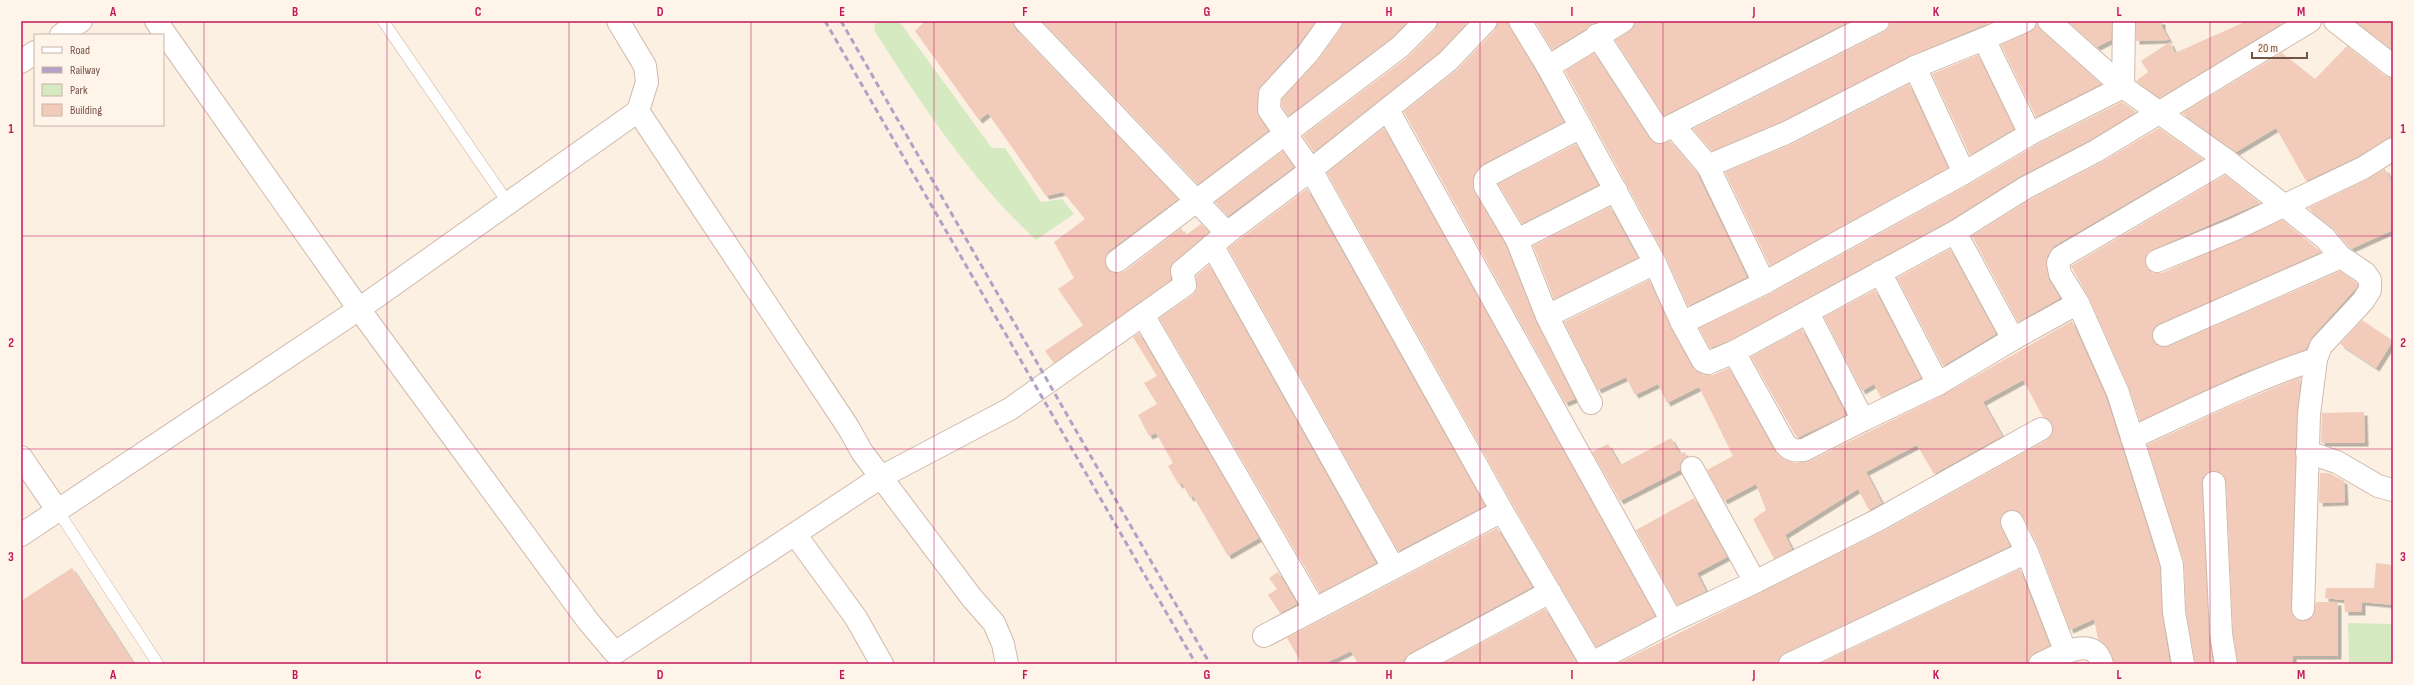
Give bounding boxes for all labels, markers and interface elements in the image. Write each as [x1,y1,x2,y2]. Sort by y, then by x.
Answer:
text: A [109,4,117,20]
text: B [292,4,298,20]
text: C [475,4,482,20]
text: D [657,4,664,20]
text: E [839,4,845,20]
text: F [1022,4,1028,20]
text: G [1204,4,1211,20]
text: H [1386,4,1393,20]
text: I [1571,4,1574,20]
text: J [1752,4,1756,20]
text: K [1933,4,1940,20]
text: L [2116,4,2122,20]
text: M [2297,4,2305,20]
legend [34,34,164,126]
scale bar [2252,34,2307,60]
text: 20 m [2258,41,2278,56]
text: Road [70,43,90,58]
text: Railway [70,63,101,78]
text: Park [70,83,88,98]
text: Building [70,103,102,118]
text: 1 [8,121,14,137]
text: 1 [2400,121,2406,137]
text: 2 [8,335,14,351]
text: 2 [2400,335,2406,351]
text: 3 [8,549,14,565]
text: 3 [2400,549,2406,565]
text: A [109,667,117,683]
text: B [292,667,298,683]
text: C [475,667,482,683]
text: D [657,667,664,683]
text: E [839,667,845,683]
text: F [1022,667,1028,683]
text: G [1204,667,1211,683]
text: H [1386,667,1393,683]
text: I [1571,667,1574,683]
text: J [1752,667,1756,683]
text: K [1933,667,1940,683]
text: L [2116,667,2122,683]
text: M [2297,667,2305,683]

